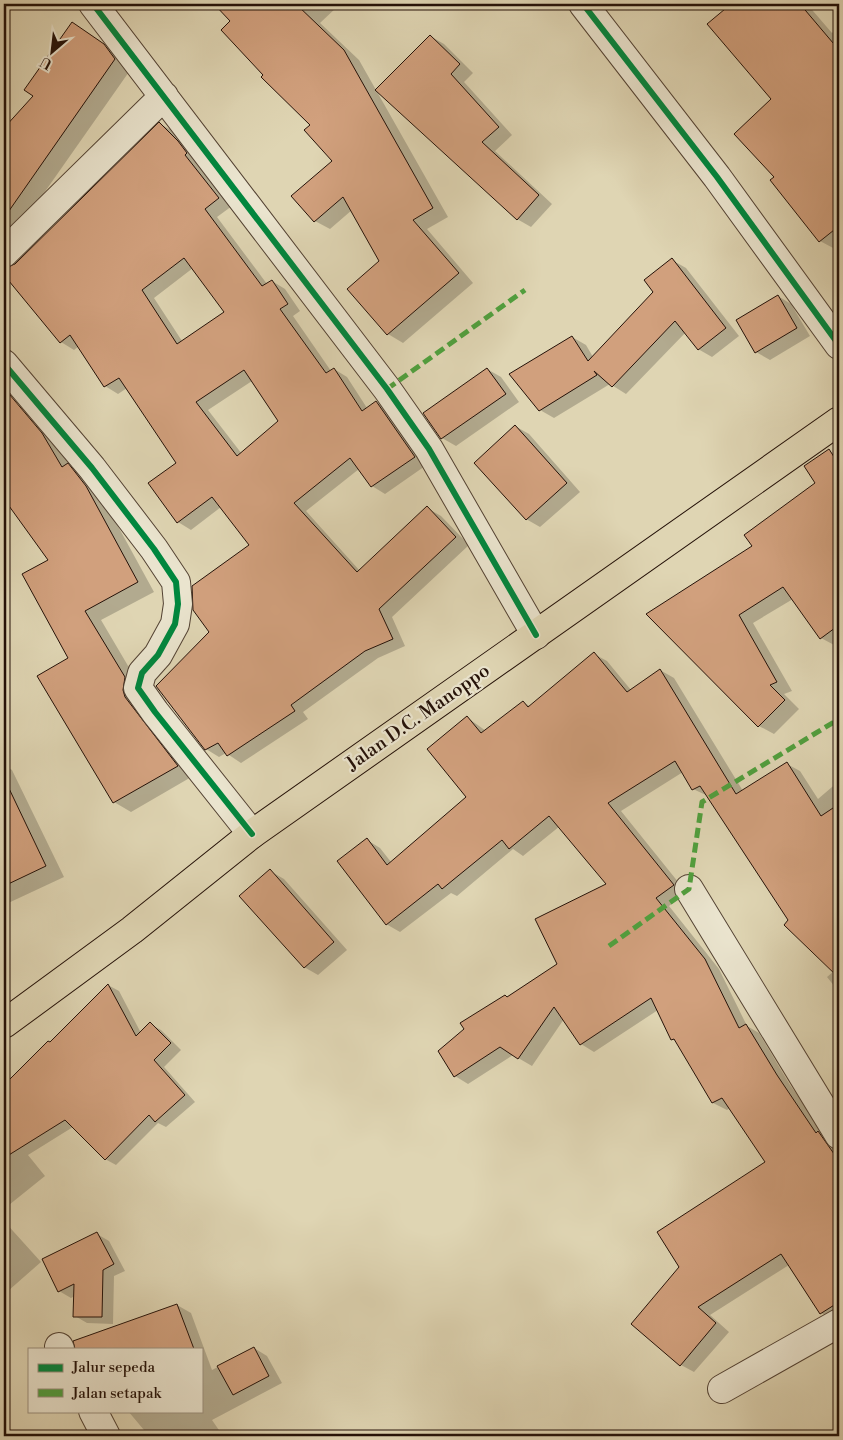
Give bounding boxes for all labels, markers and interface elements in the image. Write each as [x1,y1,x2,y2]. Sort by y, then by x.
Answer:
north arrow [28,28,78,78]
text: U [37,52,55,73]
street label: Jalan D.C. Manoppo [341,658,495,776]
legend [28,1348,202,1412]
text: Jalur sepeda [71,1358,155,1377]
text: Jalan setapak [71,1384,163,1403]

